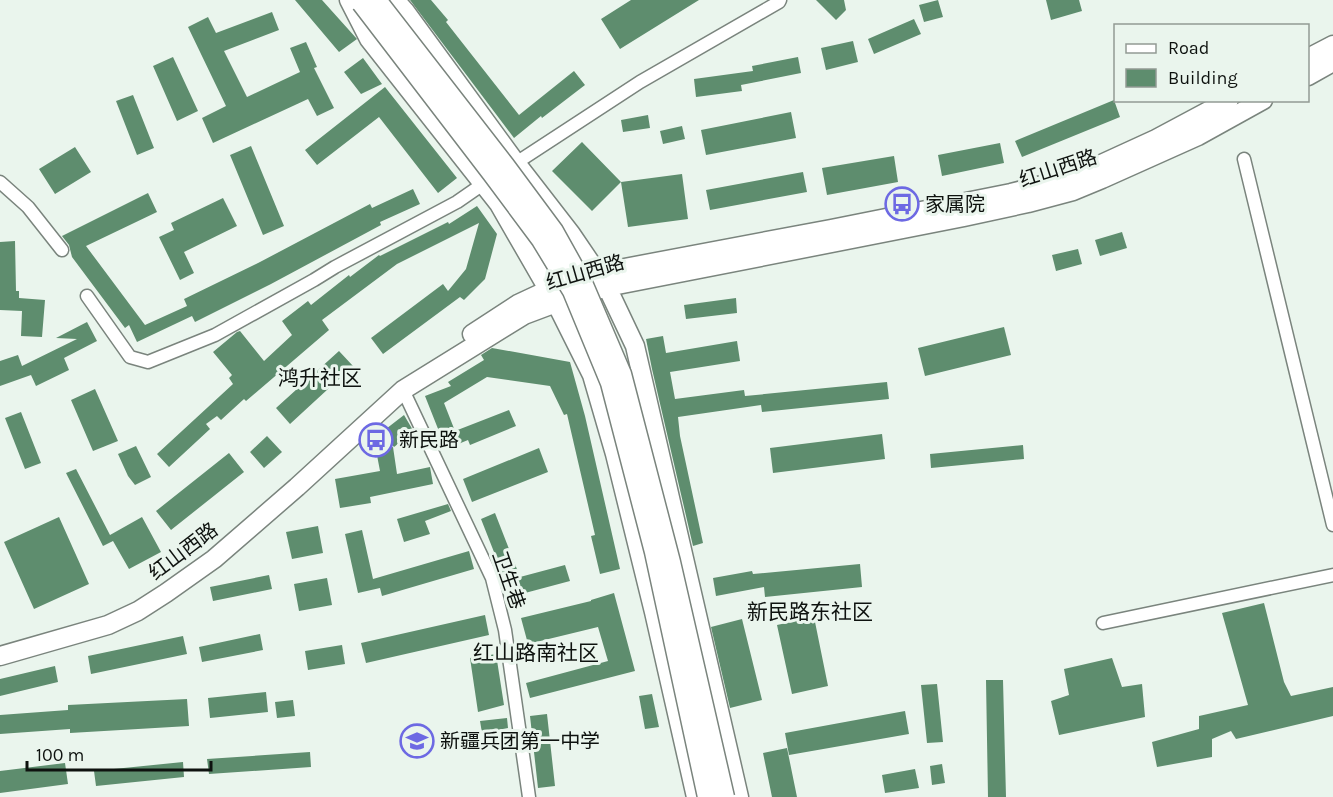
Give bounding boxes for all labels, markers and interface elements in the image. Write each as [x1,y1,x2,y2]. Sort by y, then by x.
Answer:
legend [1114,24,1309,102]
text: Road [1168,37,1209,59]
text: Building [1168,67,1238,89]
street label: 红山西路 [1017,145,1100,192]
bus stop icon: 家属院 [884,186,920,222]
place label: 家属院 [925,193,985,216]
street label: 红山西路 [544,250,627,295]
district label: 鸿升社区 [278,366,362,390]
bus stop icon: 新民路 [358,422,394,458]
place label: 新民路 [399,429,459,452]
street label: 红山西路 [144,518,222,585]
street label: 卫生巷 [488,548,529,612]
district label: 新民路东社区 [747,600,873,624]
district label: 红山路南社区 [473,641,599,665]
school or university icon: 新疆兵团第一中学 [399,723,435,759]
place label: 新疆兵团第一中学 [440,730,600,753]
scale bar [27,734,212,772]
text: 100 m [36,744,84,766]

